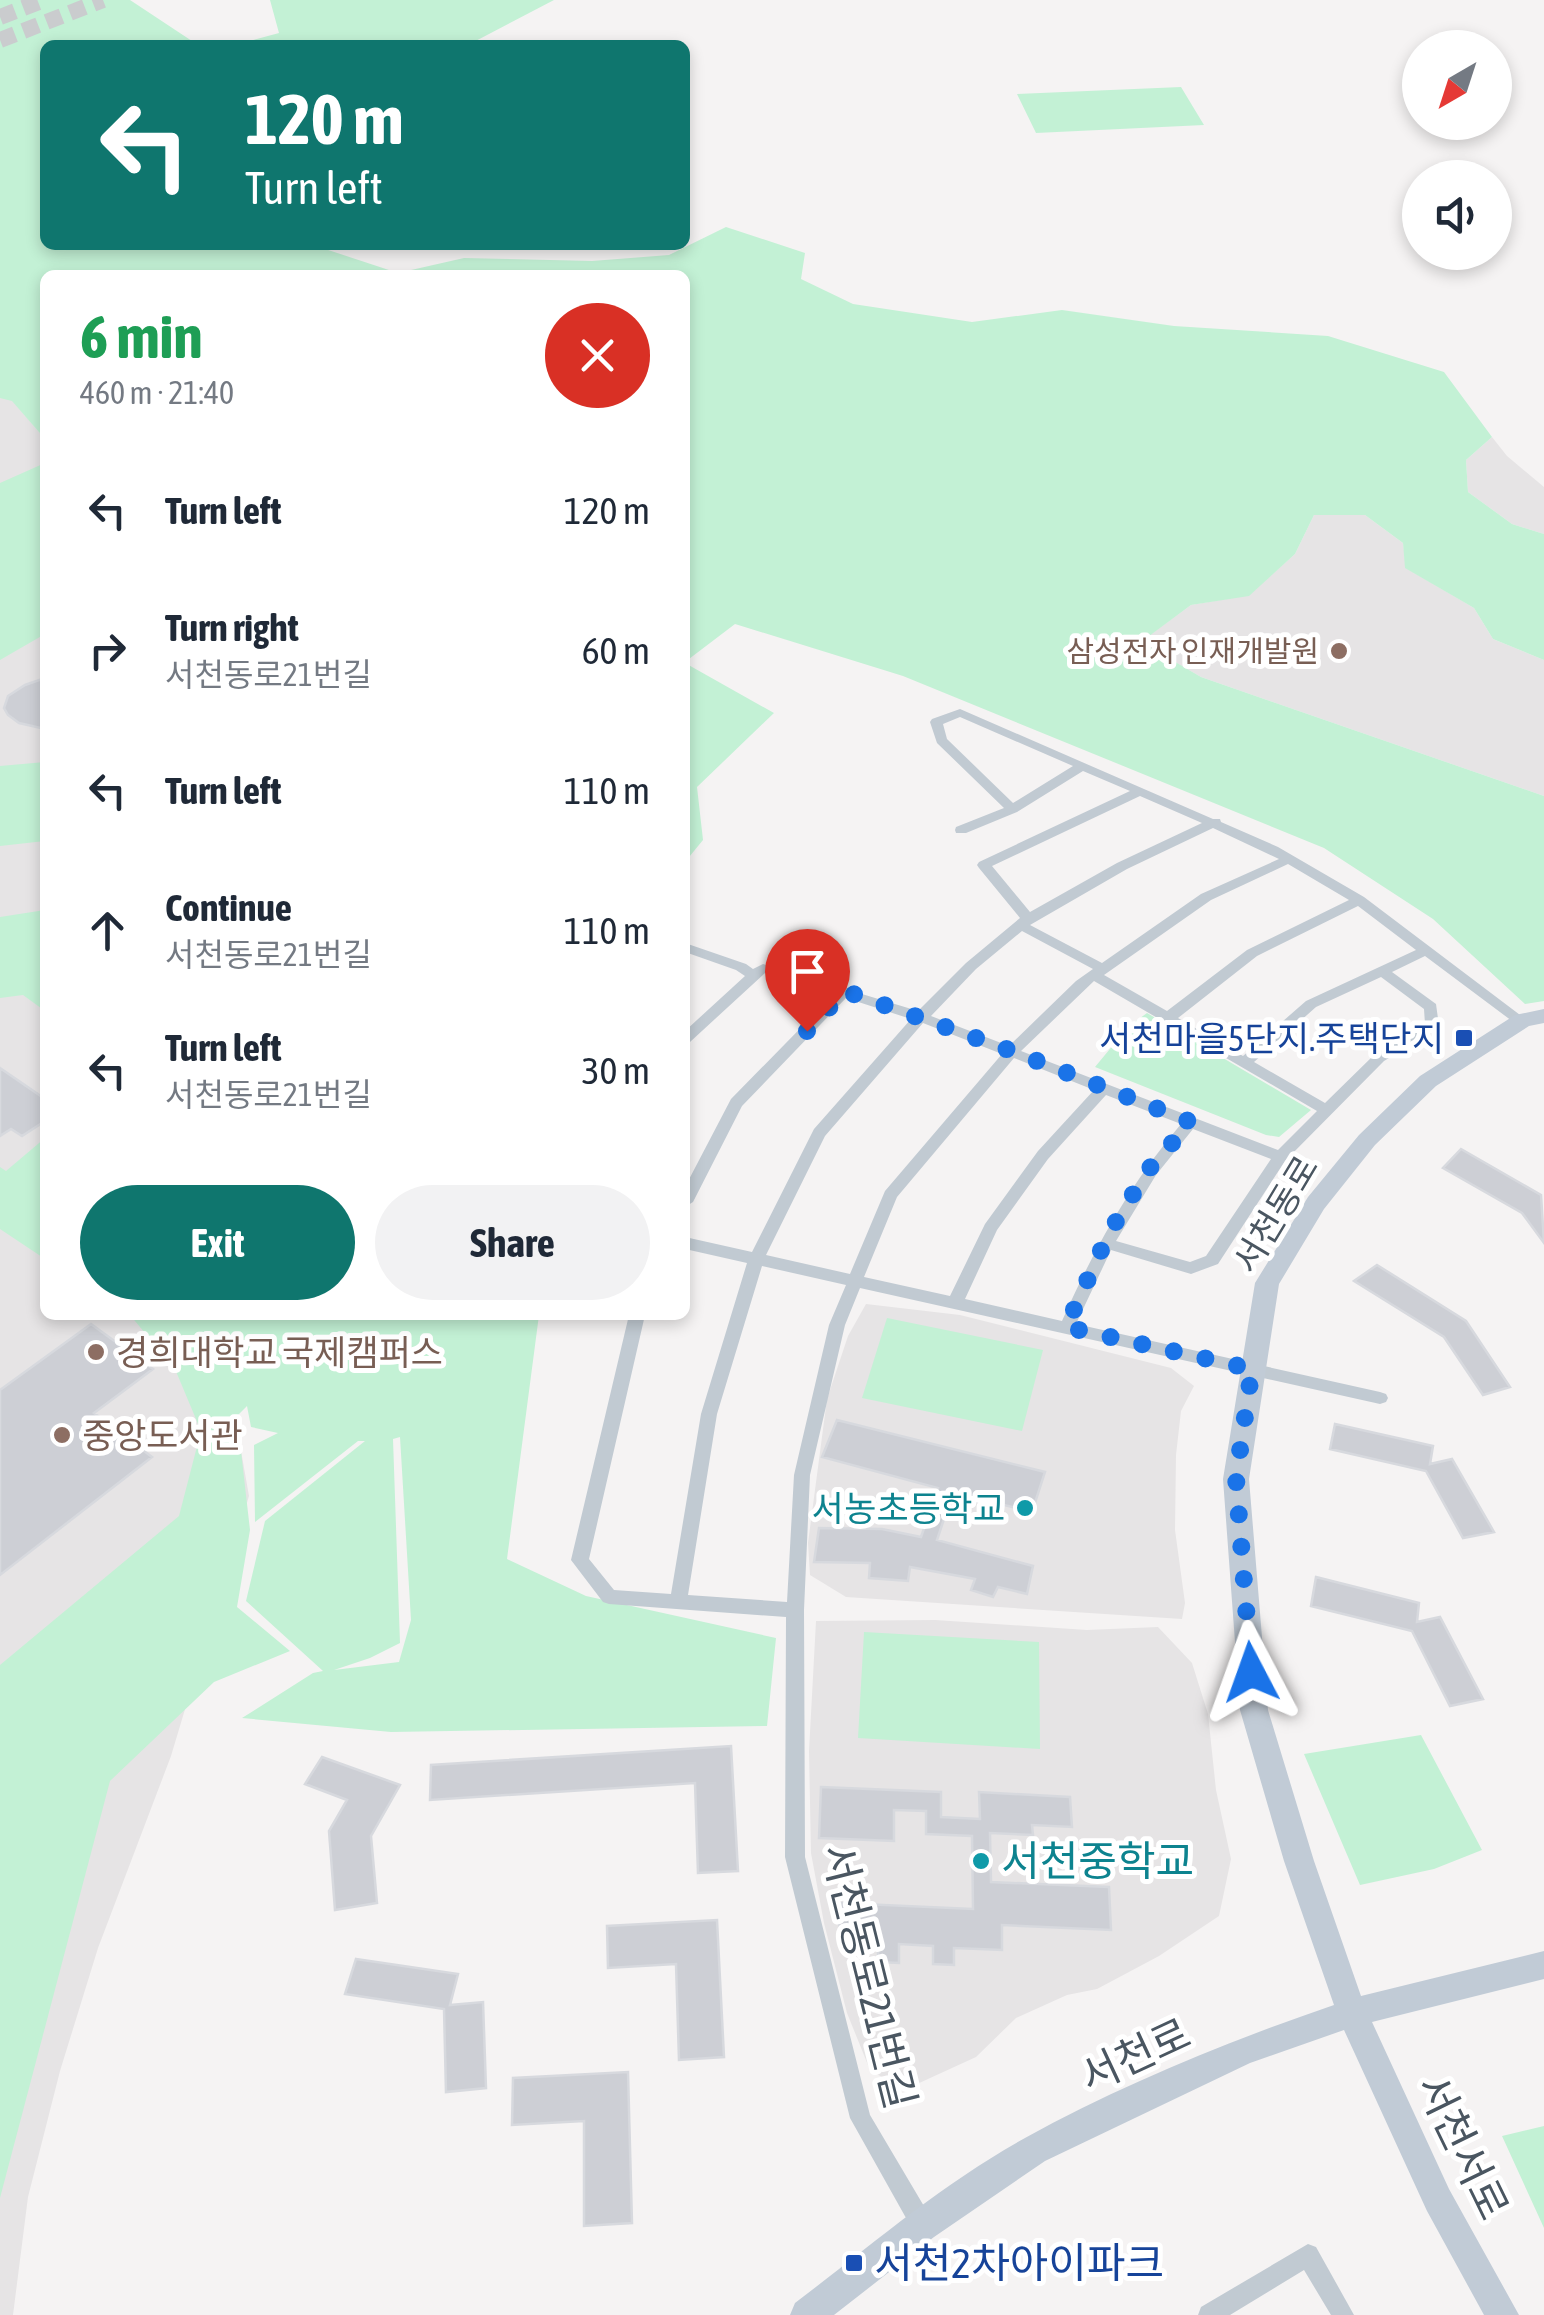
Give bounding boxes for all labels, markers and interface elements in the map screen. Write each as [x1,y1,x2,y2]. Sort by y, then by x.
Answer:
north arrow [1402,30,1512,140]
map controls [1402,30,1512,270]
text: 120 m [245,79,404,159]
icon: left [80,80,210,210]
button: sound [1402,160,1512,270]
text: Turn left [245,162,383,214]
text: 6 min [80,302,203,371]
button: close [545,303,650,408]
text: 460 m · 21:40 [80,374,234,411]
icon: left [80,483,135,538]
text: Turn left [165,489,281,532]
text: 120 m [564,489,650,532]
text: Turn right [165,606,299,649]
icon: right [80,623,135,678]
text: 60 m [582,629,650,672]
place label: 삼성전자 인재개발원 [1066,634,1319,668]
marker: 삼성전자 인재개발원 [1328,640,1350,662]
text: 서천동로21번길 [165,656,372,693]
icon: left [80,763,135,818]
text: Turn left [165,769,281,812]
text: 110 m [564,769,650,812]
text: Continue [165,886,292,929]
icon: ahead [80,903,135,958]
text: 110 m [564,909,650,952]
pin [765,929,850,1032]
text: 서천동로21번길 [165,936,372,973]
icon: arrive [780,944,835,999]
place label: 서천마을5단지.주택단지 [1099,1018,1444,1058]
text: Turn left [165,1026,281,1069]
marker: 서천마을5단지.주택단지 [1453,1027,1475,1049]
icon: left [80,1043,135,1098]
text: 30 m [582,1049,650,1092]
text: 서천동로21번길 [165,1076,372,1113]
street label: 서천동로 [1225,1148,1325,1280]
button: Exit [80,1185,355,1300]
button: Share [375,1185,650,1300]
place label: 경희대학교 국제캠퍼스 [116,1332,443,1372]
marker: 경희대학교 국제캠퍼스 [85,1341,107,1363]
place label: 중앙도서관 [82,1415,243,1455]
marker: 중앙도서관 [51,1424,73,1446]
place label: 서농초등학교 [812,1488,1005,1528]
marker: 서농초등학교 [1014,1497,1036,1519]
position arrow [1199,1620,1303,1724]
place label: 서천중학교 [1001,1837,1194,1885]
street label: 서천동로21번길 [813,1839,925,2113]
marker: 서천중학교 [970,1850,992,1872]
street label: 서천로 [1072,2009,1198,2101]
street label: 서천서로 [1408,2067,1518,2227]
place label: 서천2차아이파크 [874,2239,1164,2287]
marker: 서천2차아이파크 [843,2252,865,2274]

